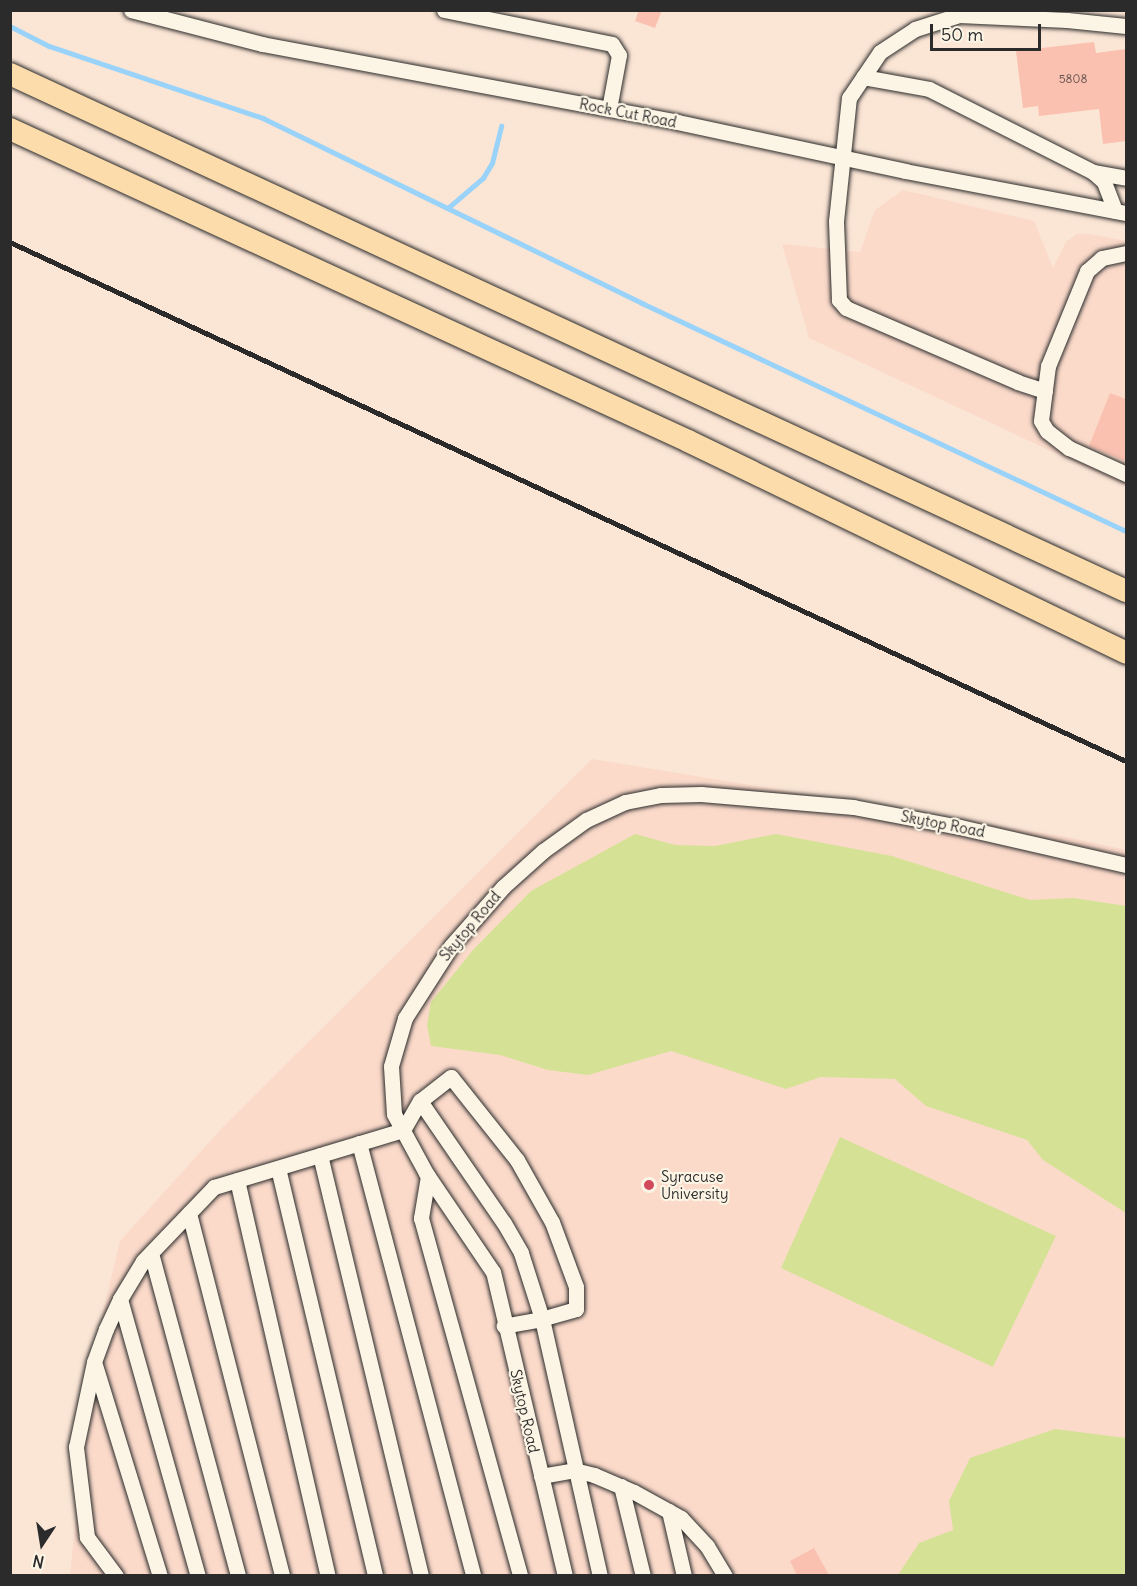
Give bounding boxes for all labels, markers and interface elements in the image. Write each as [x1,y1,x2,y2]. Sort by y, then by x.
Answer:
scale bar [933,12,1044,50]
text: 50 m [941,23,983,46]
house number: 5808 [1059,72,1087,86]
street label: Rock Cut Road [578,95,678,131]
street label: Skytop Road [899,807,987,841]
street label: Skytop Road [436,888,504,964]
place label: Syracuse University [661,1167,728,1202]
marker: Syracuse University [642,1178,656,1192]
street label: Skytop Road [507,1367,543,1455]
north arrow [12,1514,72,1574]
text: N [31,1551,46,1573]

